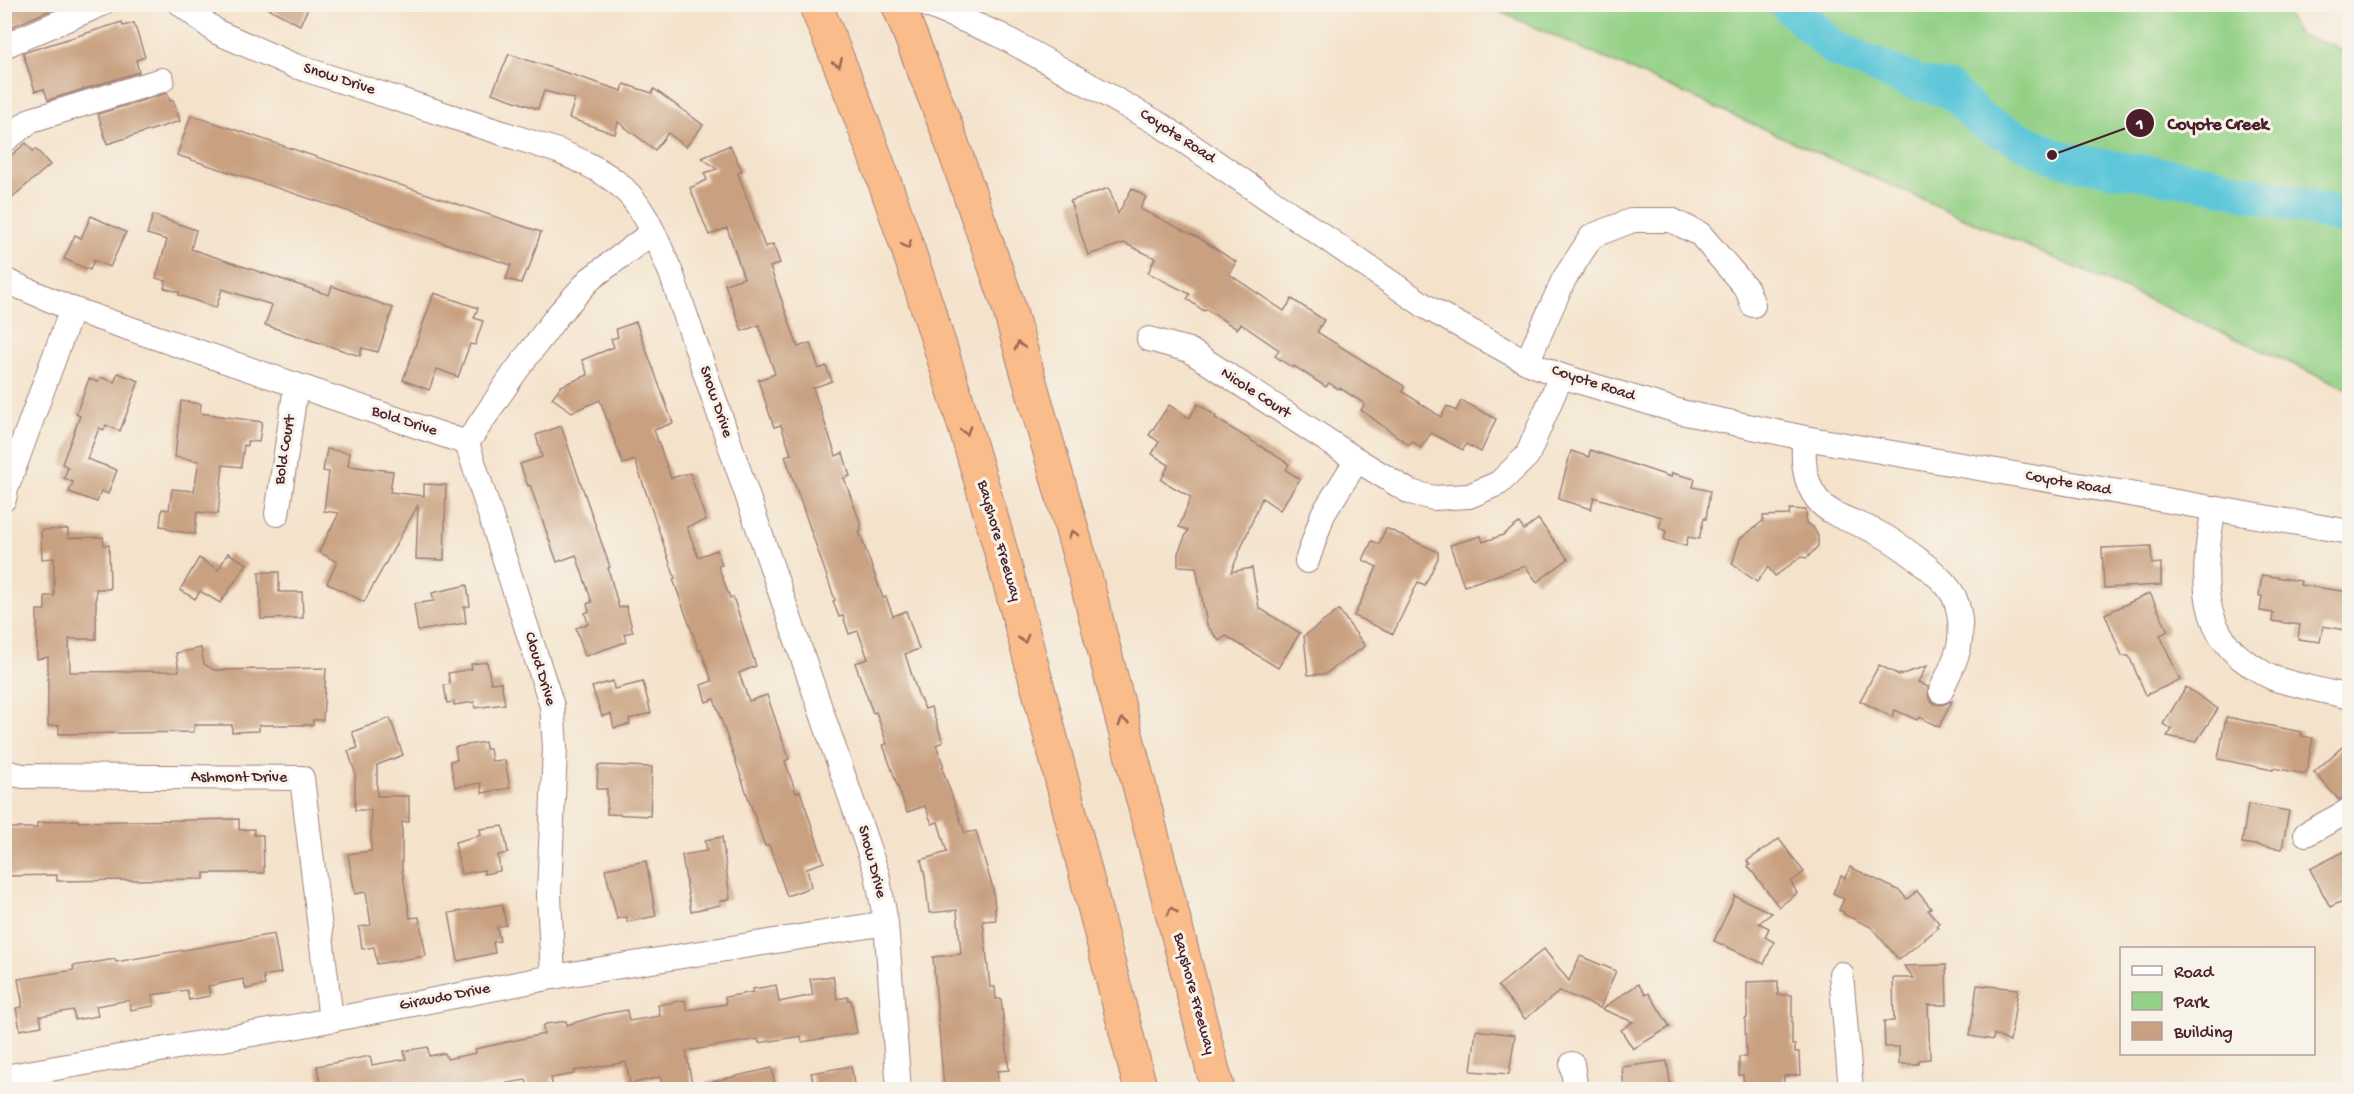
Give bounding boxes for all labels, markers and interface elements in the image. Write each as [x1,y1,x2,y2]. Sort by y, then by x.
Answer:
one-way arrow [831,56,843,67]
street label: Snow Drive [301,59,378,101]
street label: Coyote Road [1135,105,1220,169]
callout: Coyote Creek [2125,105,2280,141]
text: 1 [2135,115,2144,136]
text: Coyote Creek [2167,115,2270,136]
one-way arrow [899,239,912,250]
one-way arrow [1014,341,1026,352]
street label: Coyote Road [1549,362,1639,407]
street label: Snow Drive [694,364,736,441]
street label: Nicole Court [1216,364,1295,425]
street label: Bold Drive [368,402,440,442]
street label: Bold Court [271,413,301,487]
one-way arrow [959,425,971,436]
street label: Coyote Road [2024,467,2114,501]
street label: Bayshore Freeway [971,477,1024,604]
one-way arrow [1068,529,1080,540]
street label: Cloud Drive [519,630,559,709]
one-way arrow [1017,634,1030,644]
one-way arrow [1117,717,1130,727]
street label: Ashmont Drive [191,769,288,788]
street label: Snow Drive [852,824,890,901]
one-way arrow [1166,906,1179,916]
street label: Bayshore Freeway [1167,930,1218,1057]
legend [2120,947,2315,1055]
text: Road [2174,963,2215,984]
street label: Giraudo Drive [398,980,493,1016]
text: Park [2173,993,2210,1014]
text: Building [2173,1023,2233,1044]

